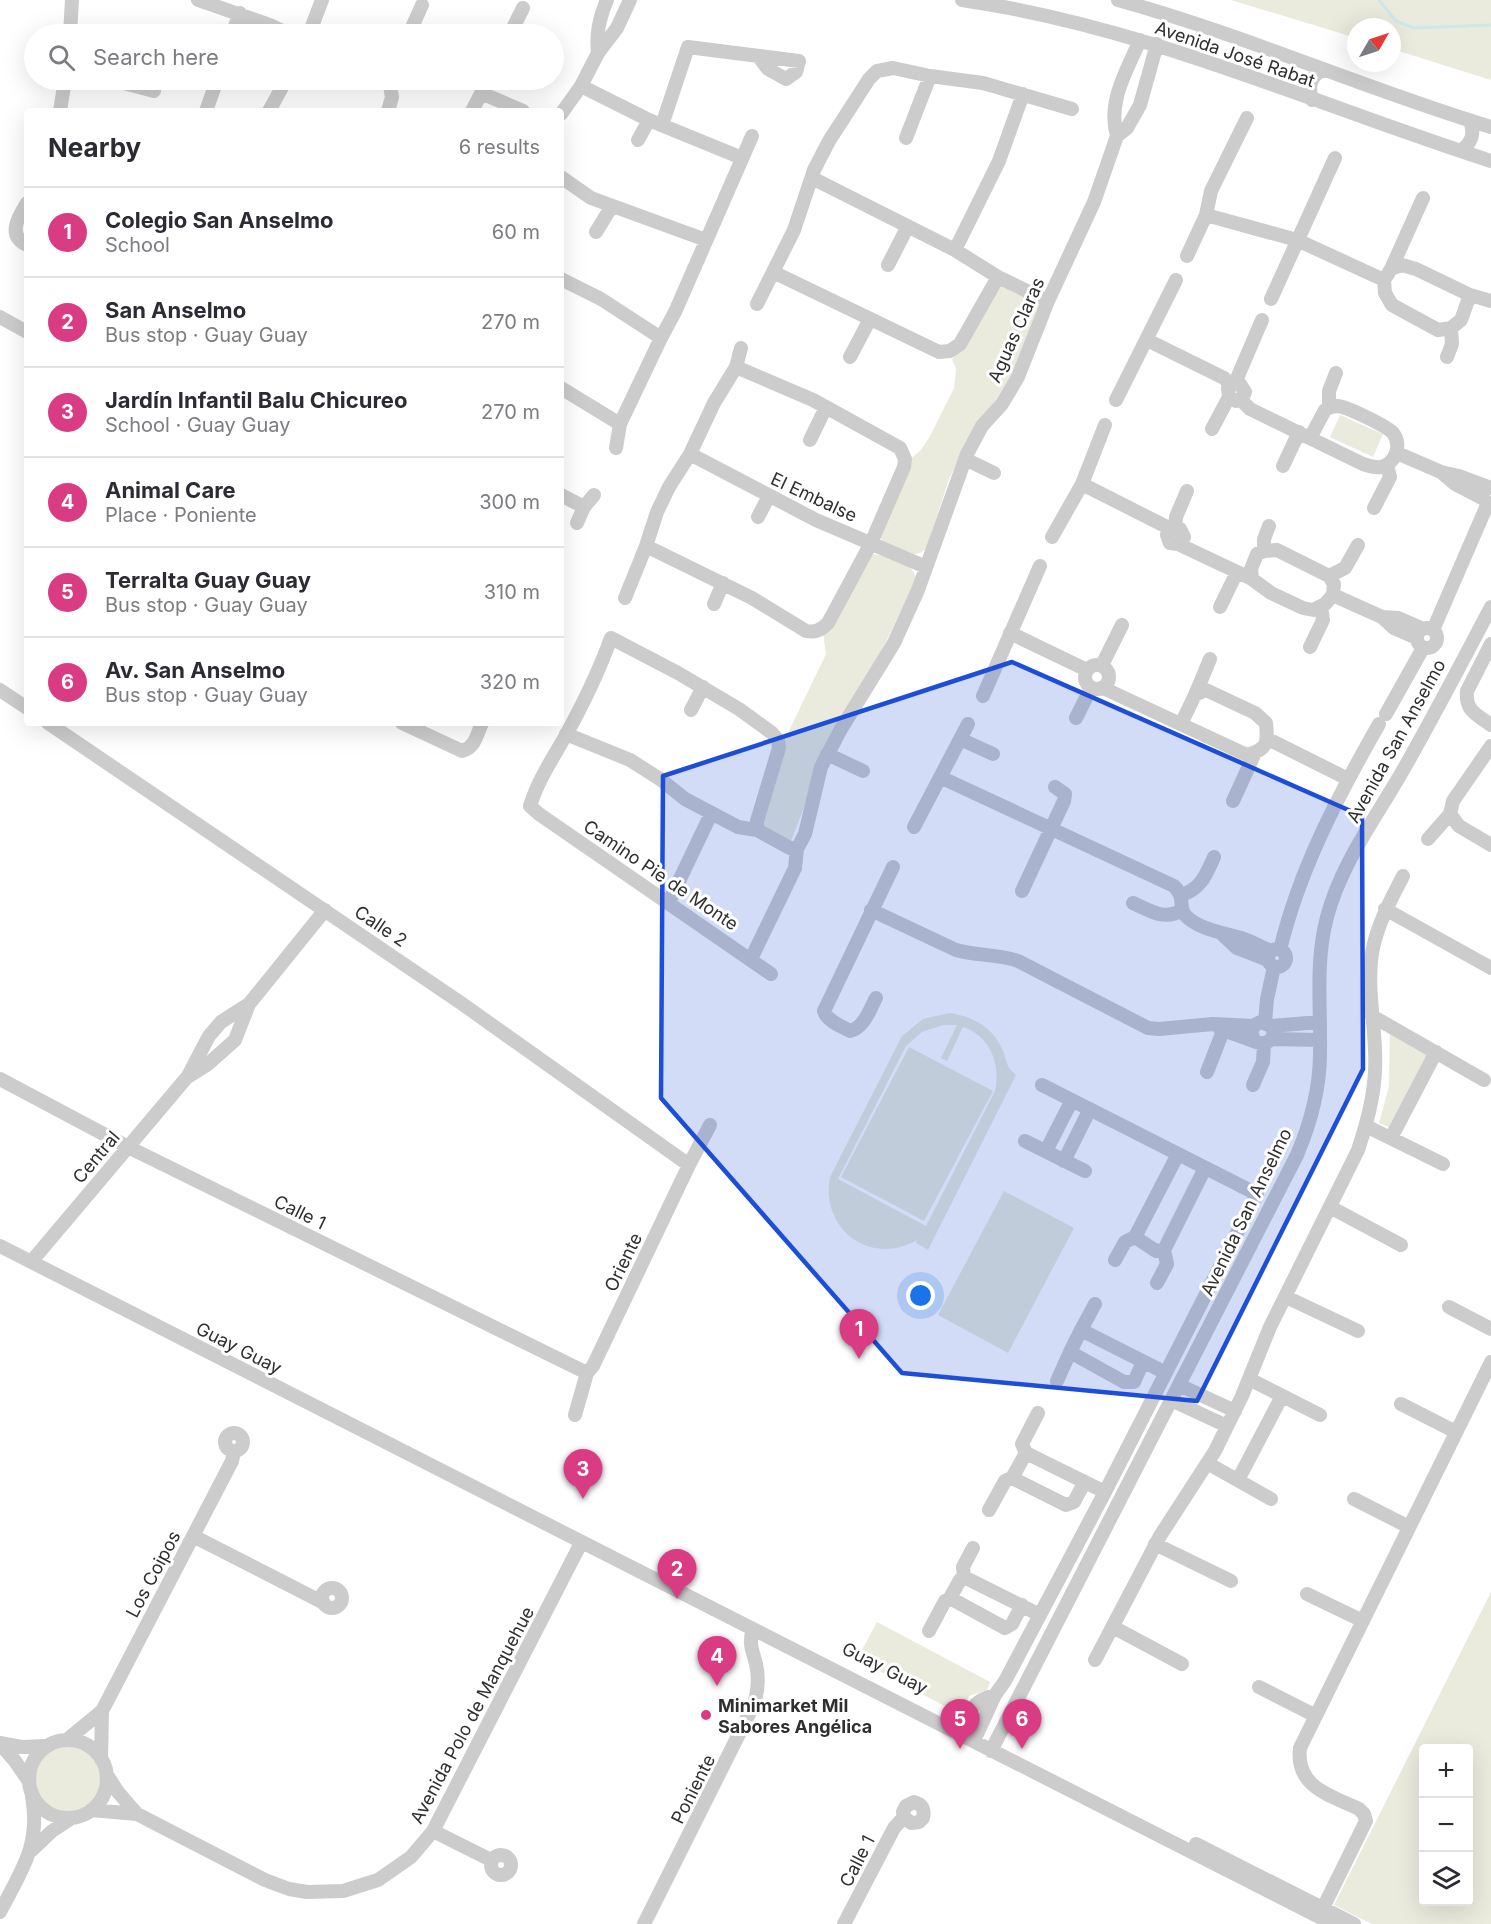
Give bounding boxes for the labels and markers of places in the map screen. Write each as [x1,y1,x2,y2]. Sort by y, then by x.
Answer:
pin: 1 [840,1310,878,1359]
pin: 3 [564,1450,602,1499]
pin: 2 [658,1550,696,1599]
pin: 4 [698,1636,736,1686]
place label: Minimarket Mil Sabores Angélica [718,1695,872,1737]
pin: 5 [940,1700,980,1749]
pin: 6 [1002,1700,1042,1749]
marker: Minimarket Mil Sabores Angélica [699,1708,713,1722]

